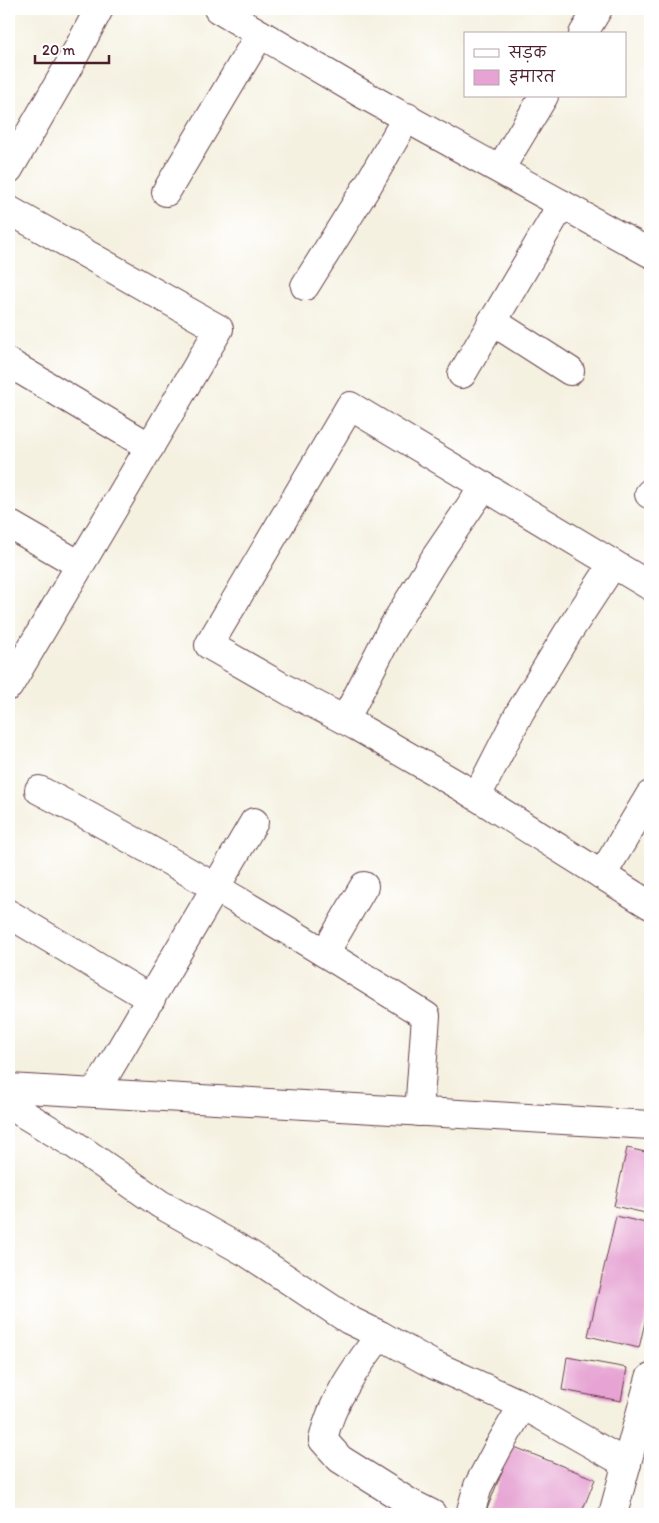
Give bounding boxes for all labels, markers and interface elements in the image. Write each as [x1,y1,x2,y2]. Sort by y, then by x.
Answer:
scale bar [35,32,109,64]
legend [464,32,626,98]
text: 20 m [42,41,76,59]
text: सड़क [508,44,547,63]
text: इमारत [509,68,556,86]

